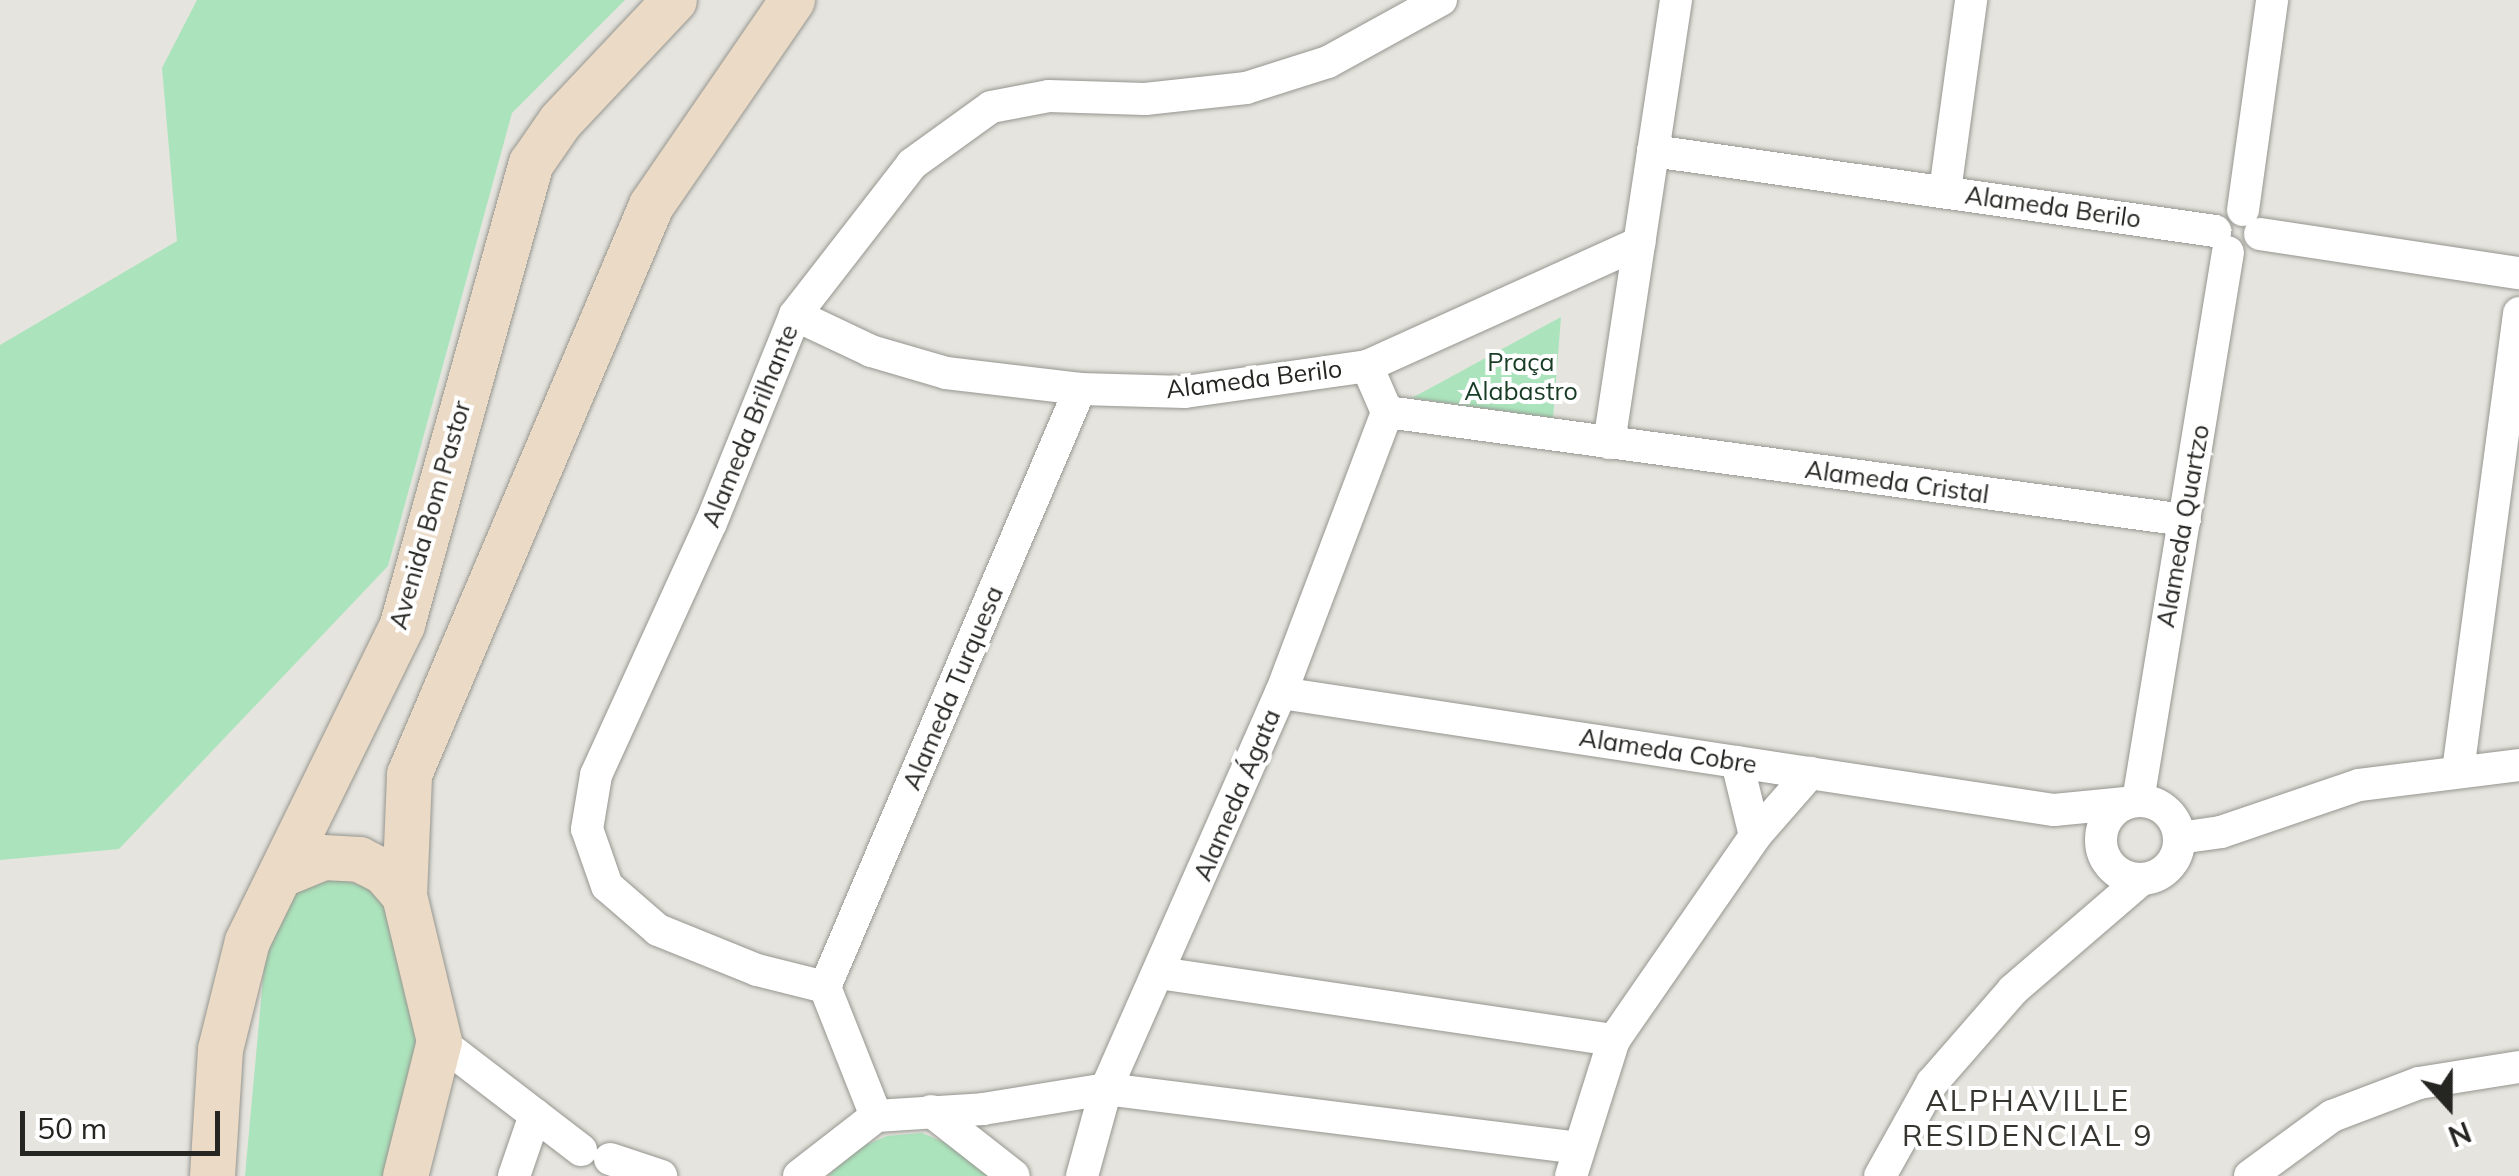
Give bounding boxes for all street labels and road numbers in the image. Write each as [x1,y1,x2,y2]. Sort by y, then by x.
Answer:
street label: Alameda Berilo [1963,180,2143,234]
street label: Alameda Brilhante [696,320,804,532]
street label: Alameda Berilo [1164,353,1344,405]
street label: Avenida Bom Pastor [383,397,477,633]
street label: Alameda Quartzo [2150,422,2216,630]
street label: Alameda Cristal [1803,454,1991,510]
street label: Alameda Turquesa [897,582,1009,794]
street label: Alameda Ágata [1187,705,1287,885]
street label: Alameda Cobre [1577,722,1759,780]

